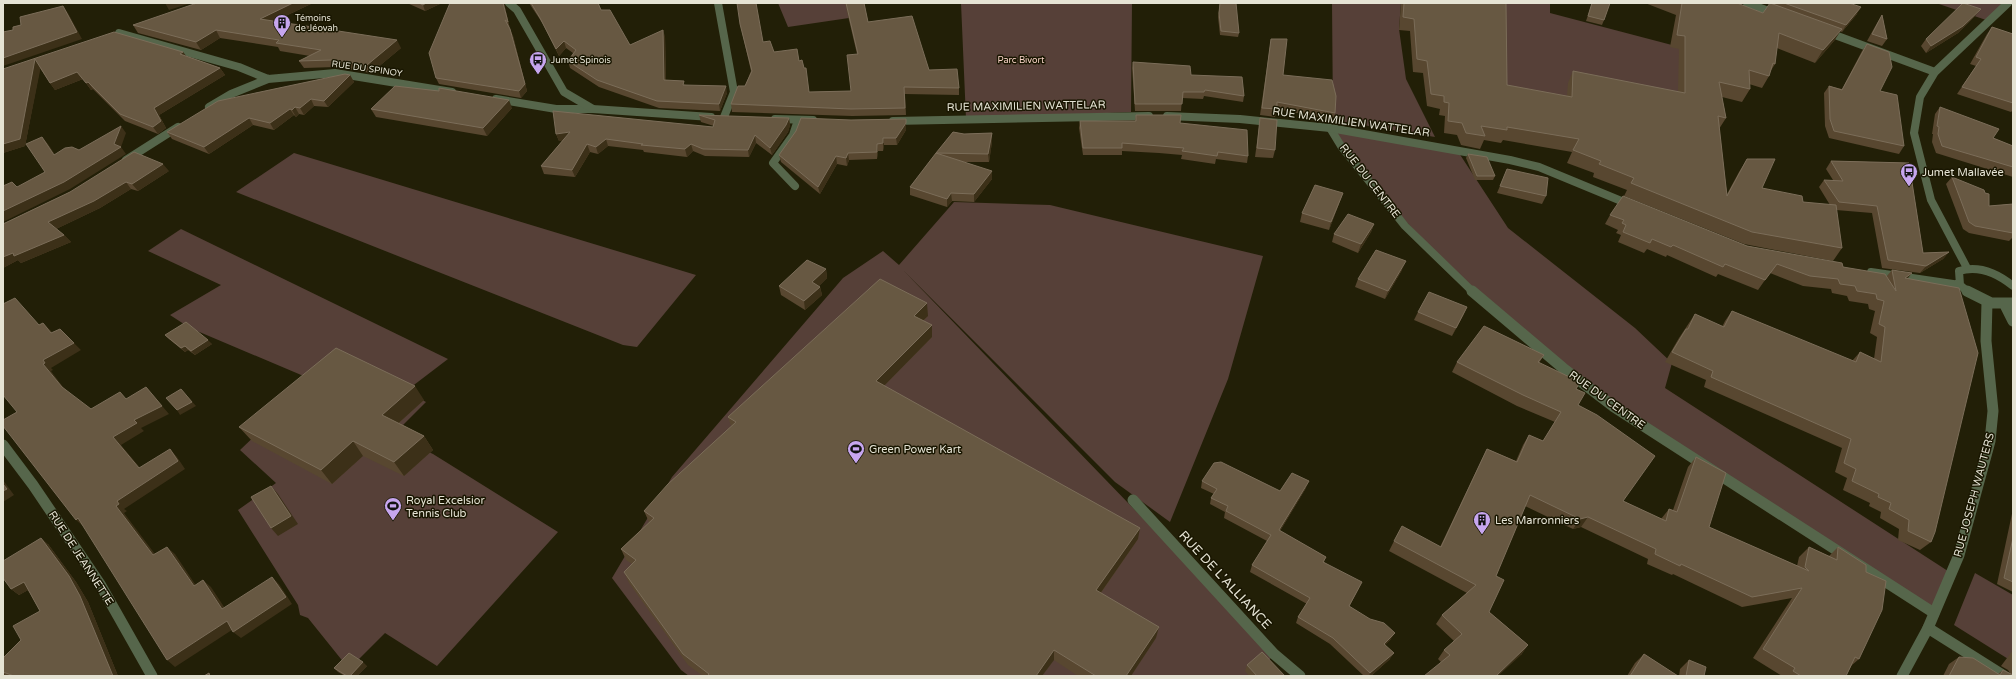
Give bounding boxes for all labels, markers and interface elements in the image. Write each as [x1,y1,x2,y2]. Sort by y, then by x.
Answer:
building icon: Témoins de Jéovah [272,13,292,38]
place label: Témoins de Jéovah [295,13,338,34]
bus stop icon: Jumet Spinois [528,50,548,75]
place label: Jumet Spinois [551,55,611,66]
park label: Parc Bivort [998,55,1045,66]
street label: RUE DU SPINOY [331,59,403,79]
street label: RUE MAXIMILIEN WATTELAR [946,98,1106,114]
street label: RUE MAXIMILIEN WATTELAR [1271,105,1431,140]
street label: RUE DU CENTRE [1337,141,1403,221]
bus stop icon: Jumet Mallavée [1899,162,1919,187]
place label: Jumet Mallavée [1922,166,2004,179]
street label: RUE DU CENTRE [1567,368,1647,432]
street label: RUE JOSEPH WAUTERS [1951,431,1997,559]
sports icon: Green Power Kart [846,439,866,464]
place label: Green Power Kart [869,443,961,456]
place label: Royal Excelsior Tennis Club [406,494,485,520]
sports icon: Royal Excelsior Tennis Club [383,496,403,521]
street label: RUE DE JEANNETTE [46,508,116,608]
building icon: Les Marronniers [1472,510,1492,535]
place label: Les Marronniers [1495,514,1579,527]
street label: RUE DE L'ALLIANCE [1175,528,1275,632]

